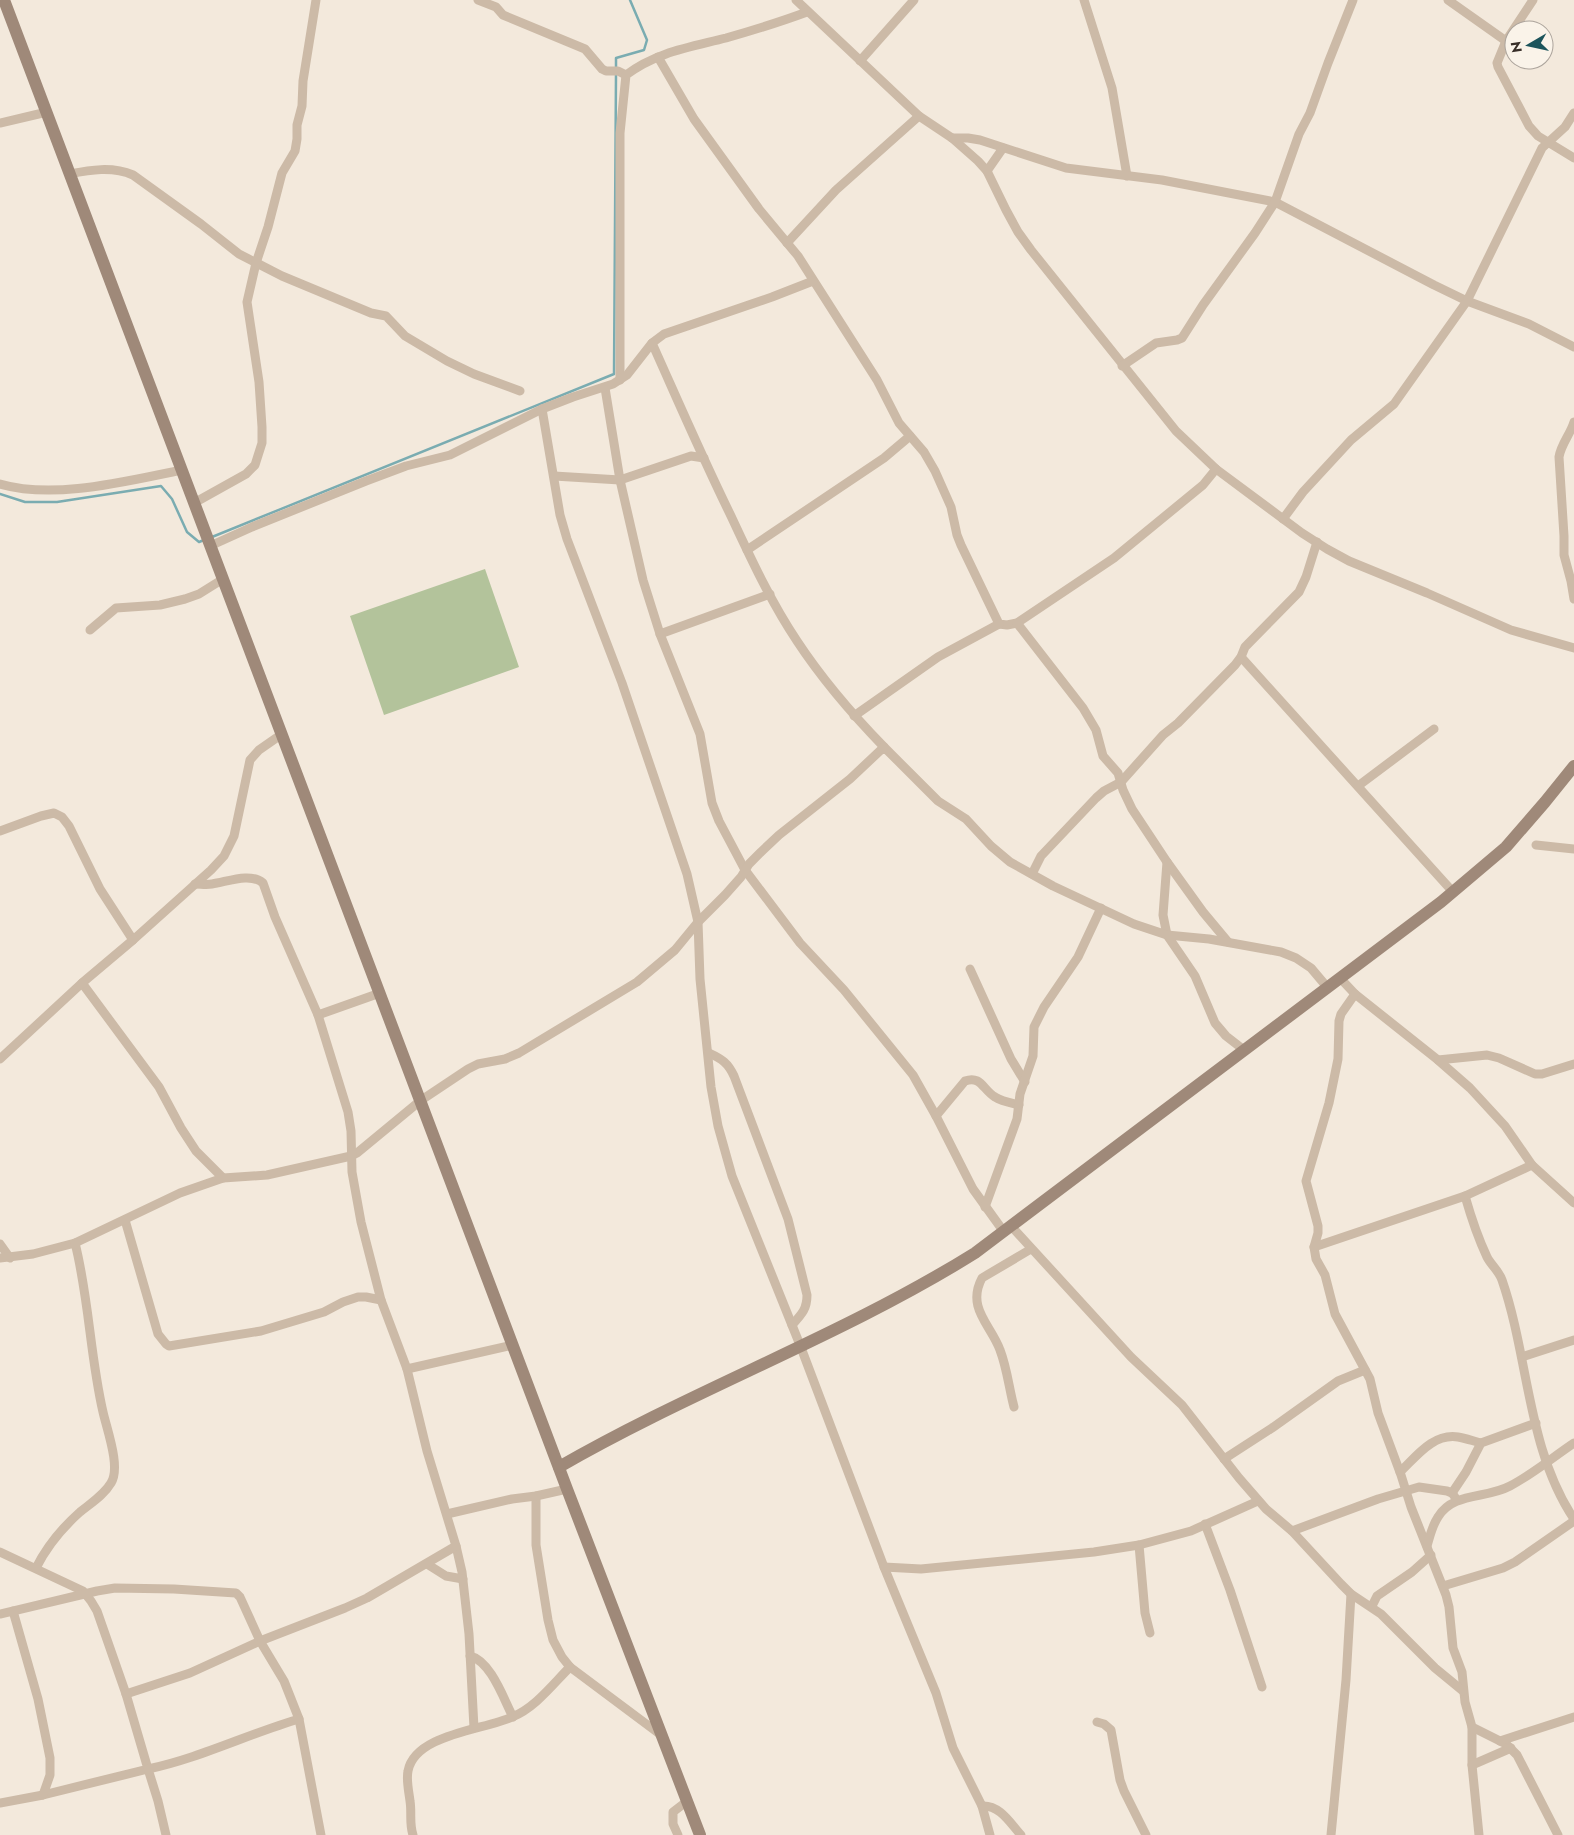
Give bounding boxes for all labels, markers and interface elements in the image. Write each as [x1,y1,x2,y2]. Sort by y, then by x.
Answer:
north arrow [1504,20,1554,70]
text: N [1505,40,1527,54]

